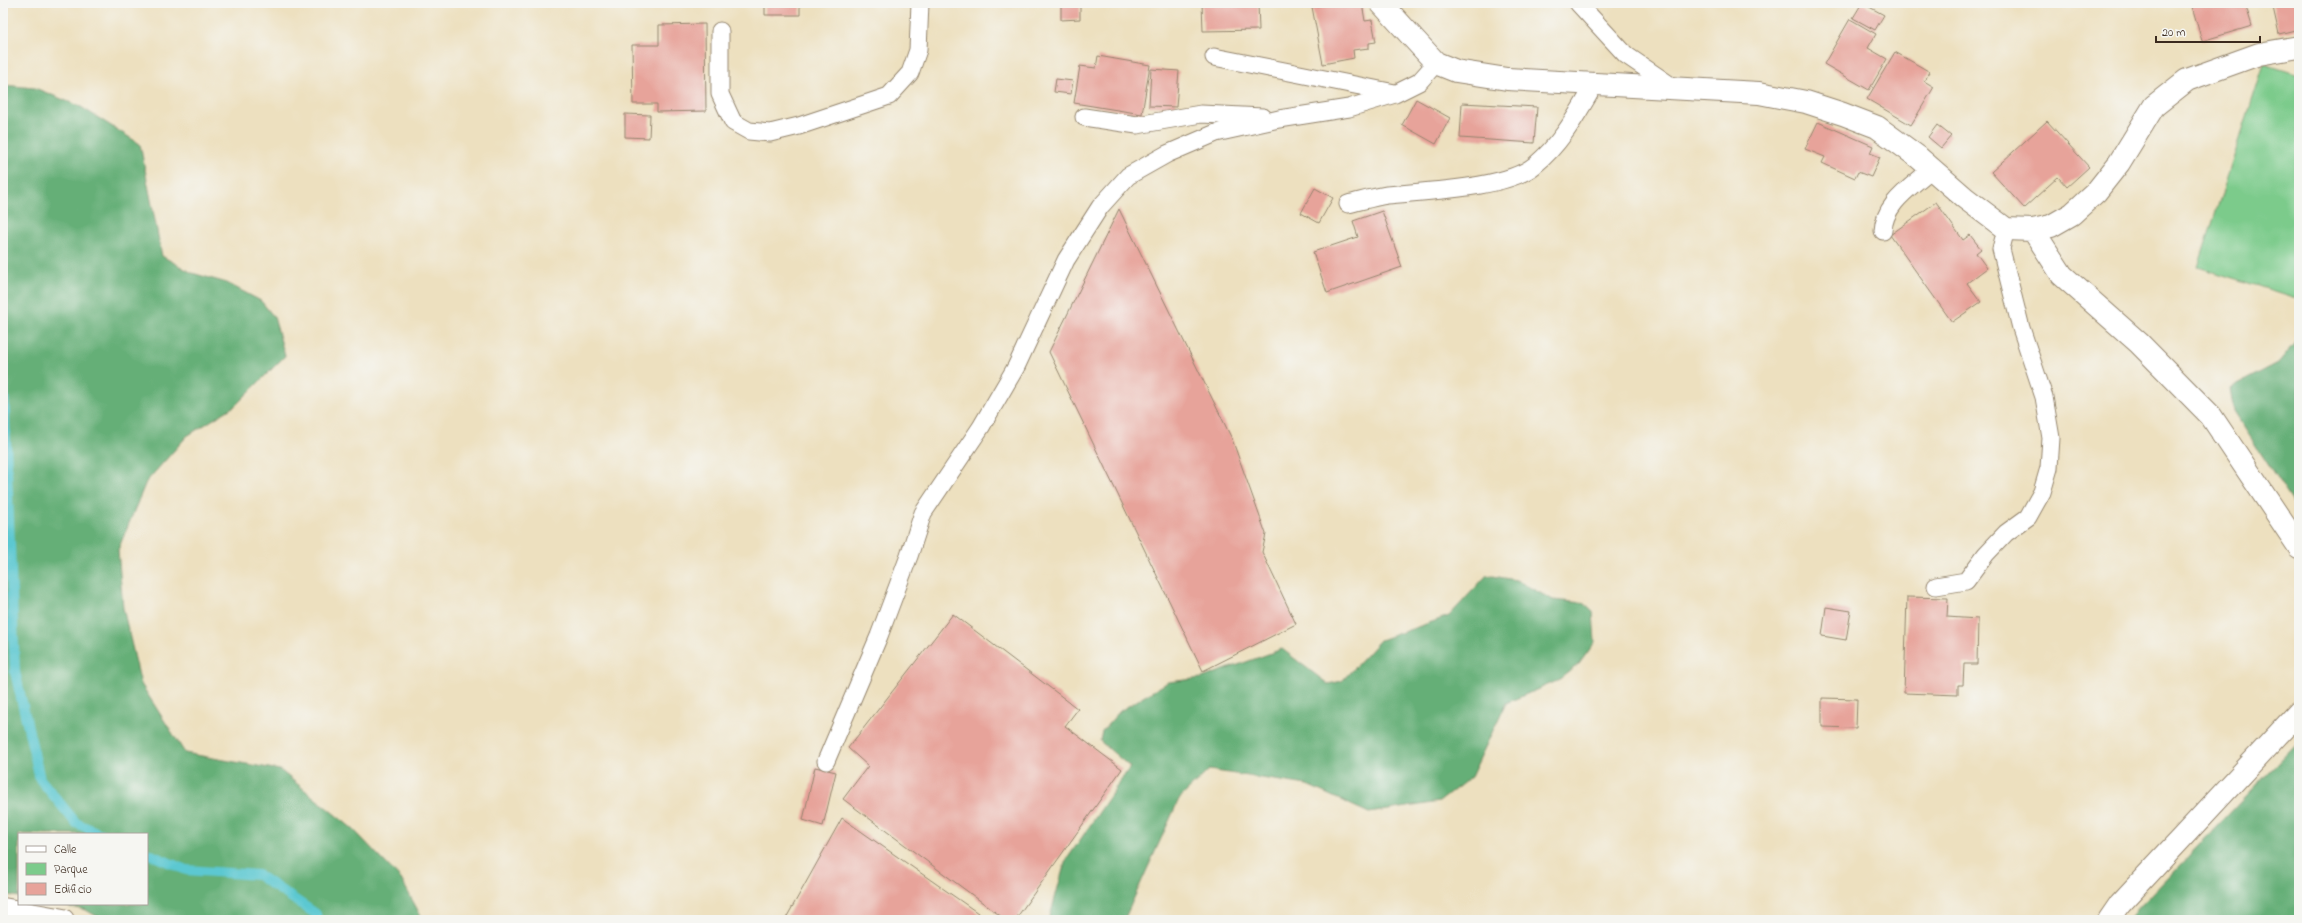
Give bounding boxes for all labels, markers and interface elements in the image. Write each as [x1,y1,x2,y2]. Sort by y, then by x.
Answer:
scale bar [2156,18,2260,44]
text: 20 m [2162,24,2185,42]
legend [18,833,148,905]
text: Calle [54,841,77,859]
text: Parque [54,861,88,879]
text: Edificio [54,881,92,899]

